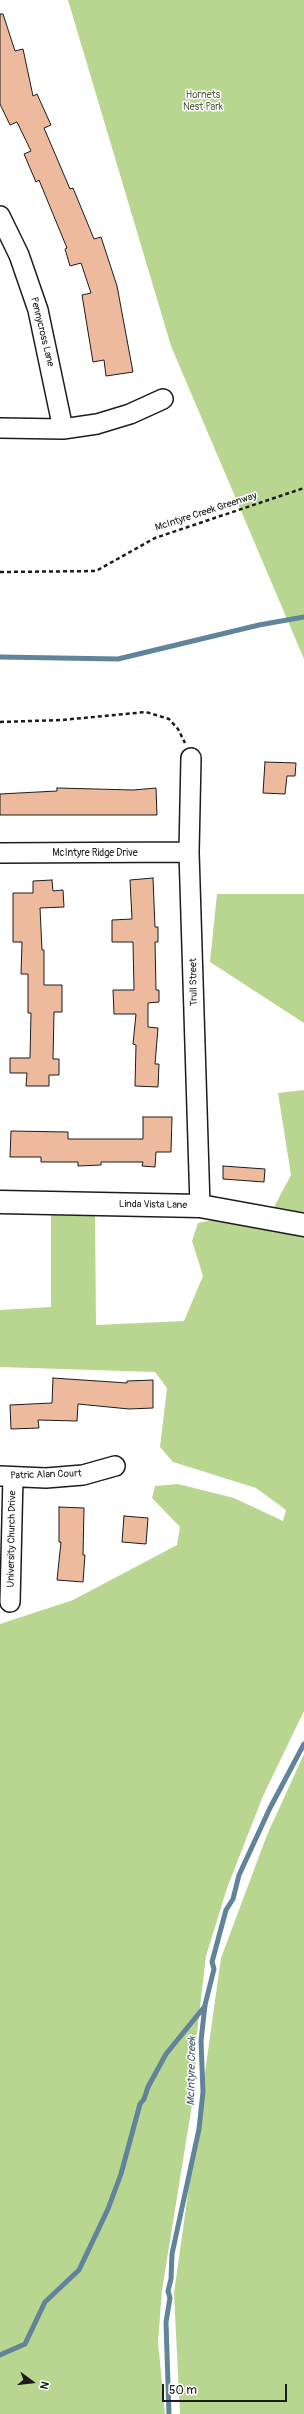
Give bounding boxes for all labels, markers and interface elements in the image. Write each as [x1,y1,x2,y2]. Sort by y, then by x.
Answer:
park label: Hornets Nest Park [183,89,223,112]
street label: Pennycross Lane [28,296,56,368]
street label: McIntyre Creek Greenway [154,490,258,534]
street label: McIntyre Ridge Drive [52,847,138,859]
street label: Trull Street [188,958,200,1006]
street label: Linda Vista Lane [119,1198,187,1212]
street label: Patric Alan Court [10,1468,82,1482]
street label: University Church Drive [5,1490,19,1588]
water label: McIntyre Creek [185,2036,199,2106]
north arrow [12,2362,52,2402]
scale bar [164,2376,289,2402]
text: N [37,2380,51,2391]
text: 50 m [169,2383,197,2398]

